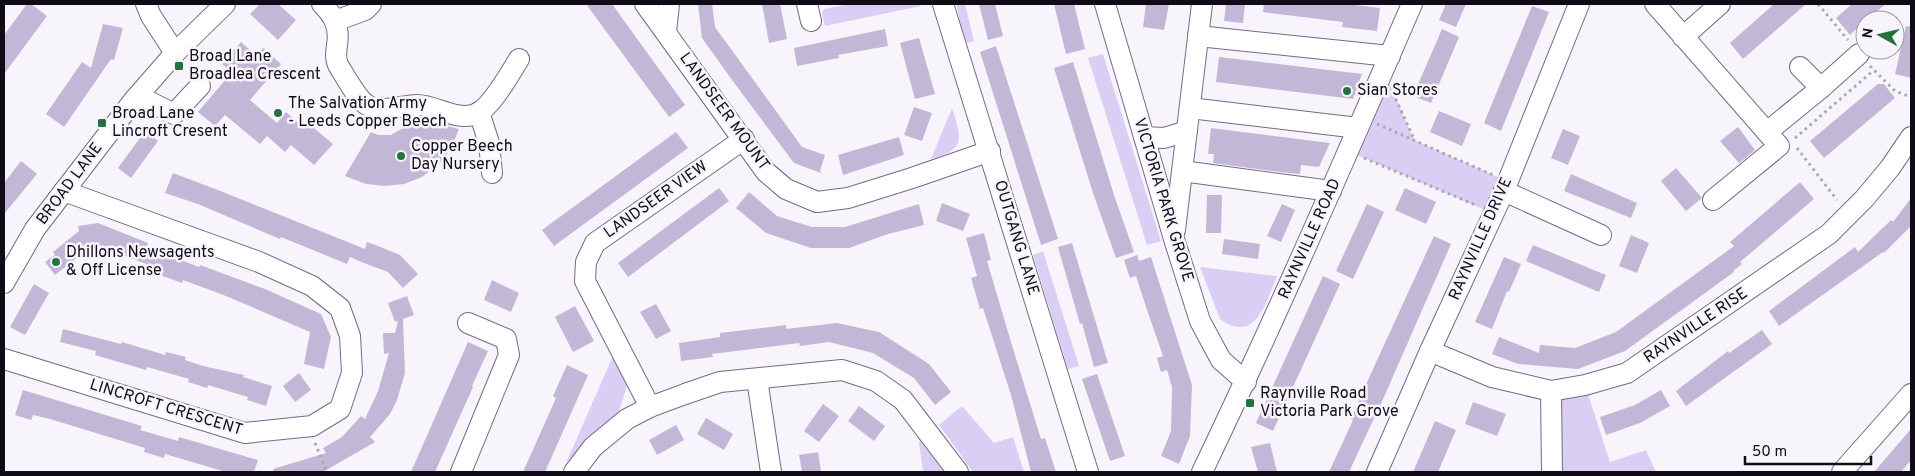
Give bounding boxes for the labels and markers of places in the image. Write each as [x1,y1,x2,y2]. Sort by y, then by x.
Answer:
place label: Broad Lane Broadlea Crescent [189,47,321,85]
marker: Broad Lane Broadlea Crescent [173,60,185,72]
place label: Sian Stores [1357,81,1438,101]
marker: Sian Stores [1341,85,1353,97]
place label: The Salvation Army - Leeds Copper Beech [288,94,447,132]
place label: Broad Lane Lincroft Cresent [112,104,228,142]
marker: The Salvation Army - Leeds Copper Beech [272,107,284,119]
marker: Broad Lane Lincroft Cresent [96,117,108,129]
place label: Copper Beech Day Nursery [411,137,513,175]
marker: Copper Beech Day Nursery [395,150,407,162]
place label: Dhillons Newsagents & Off License [66,243,215,281]
marker: Dhillons Newsagents & Off License [50,256,62,268]
place label: Raynville Road Victoria Park Grove [1260,384,1399,422]
marker: Raynville Road Victoria Park Grove [1244,397,1256,409]

